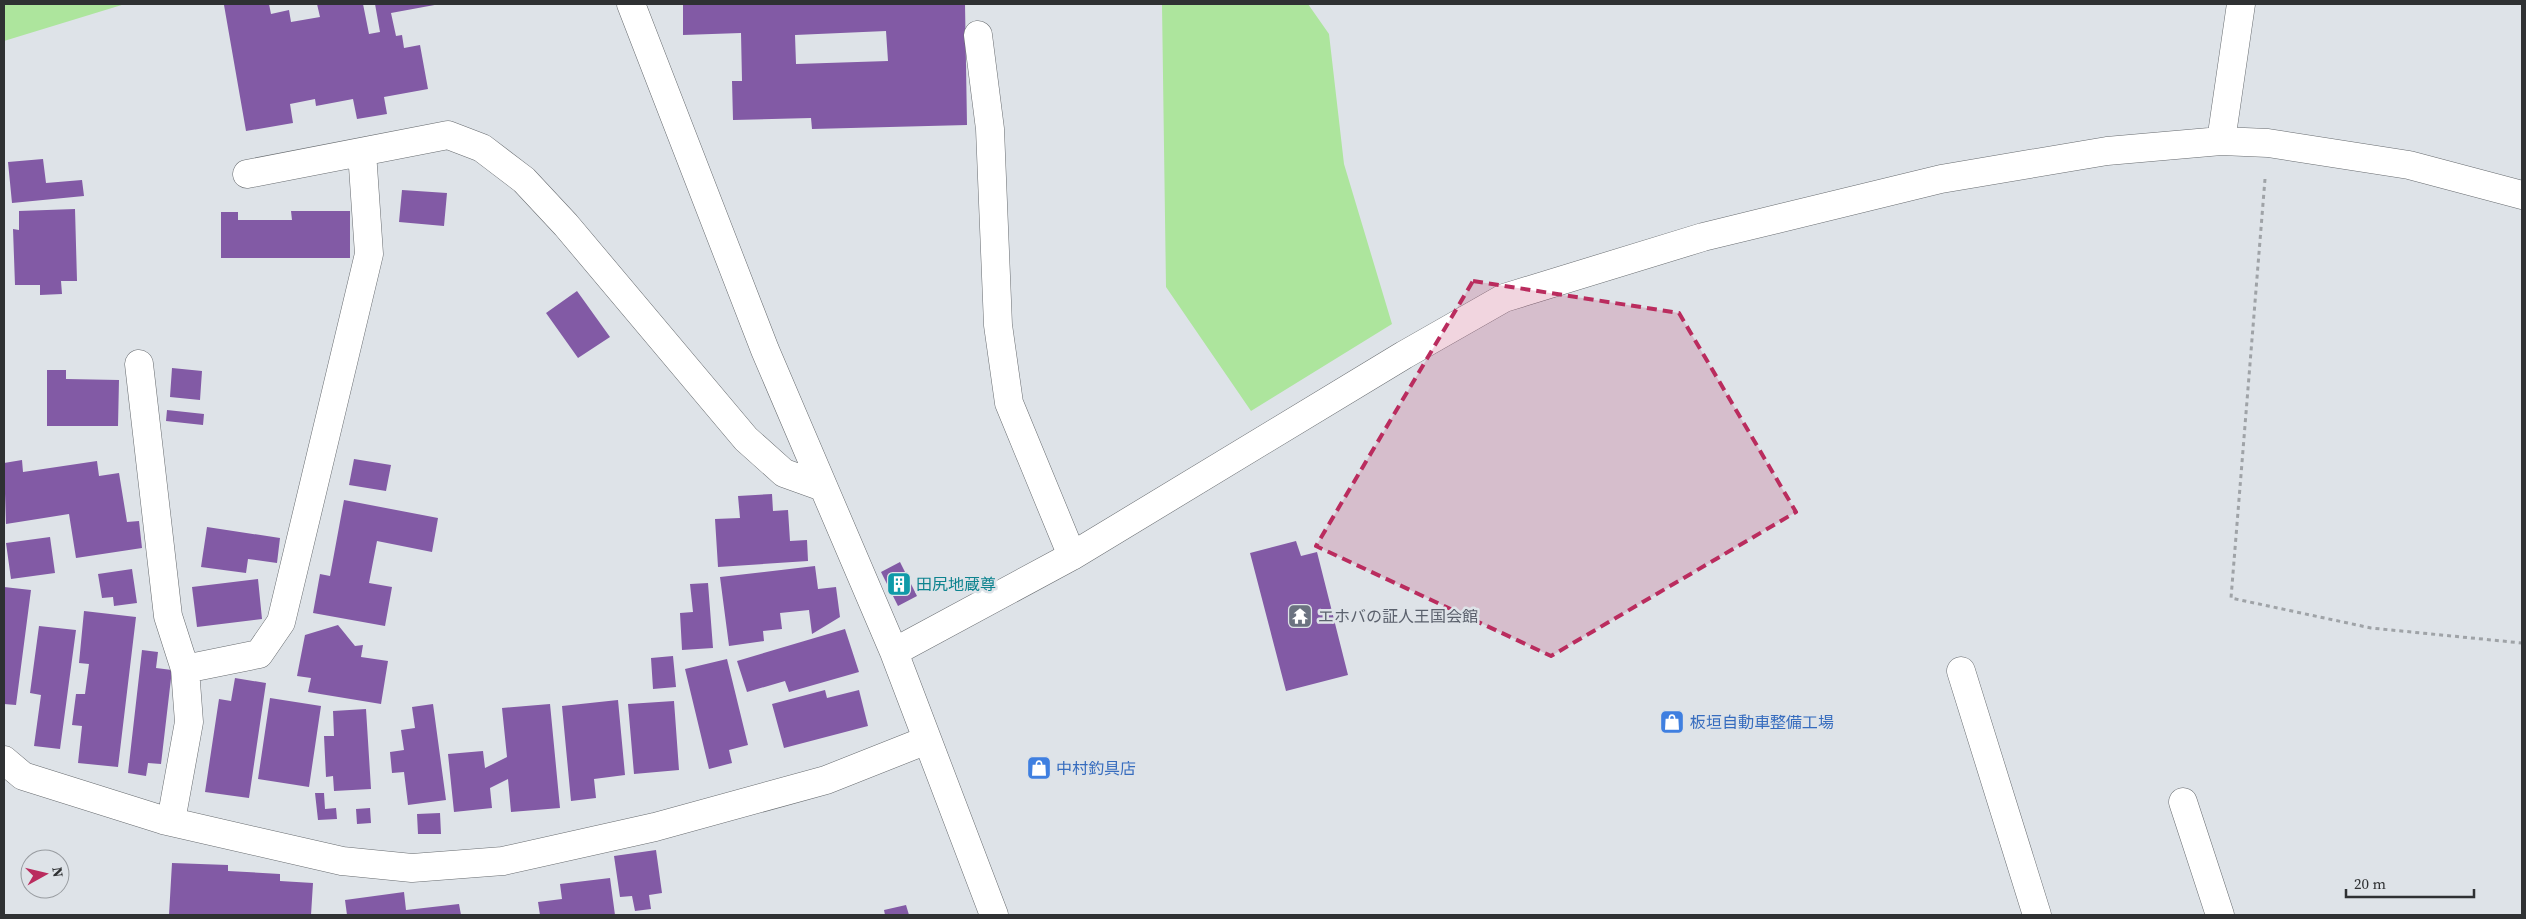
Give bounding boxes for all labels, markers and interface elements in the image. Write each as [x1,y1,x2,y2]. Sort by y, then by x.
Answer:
building icon: 田尻地蔵尊 [886,571,912,597]
place label: 田尻地蔵尊 [916,573,996,595]
temple icon: エホバの証人王国会館 [1287,603,1313,629]
place label: エホバの証人王国会館 [1318,605,1478,627]
shop icon: 板垣自動車整備工場 [1659,709,1685,735]
place label: 板垣自動車整備工場 [1690,711,1834,733]
shop icon: 中村釣具店 [1026,755,1052,781]
place label: 中村釣具店 [1056,757,1136,779]
north arrow [20,849,70,899]
text: N [47,866,68,879]
scale bar [2346,866,2474,898]
text: 20 m [2354,873,2386,894]

